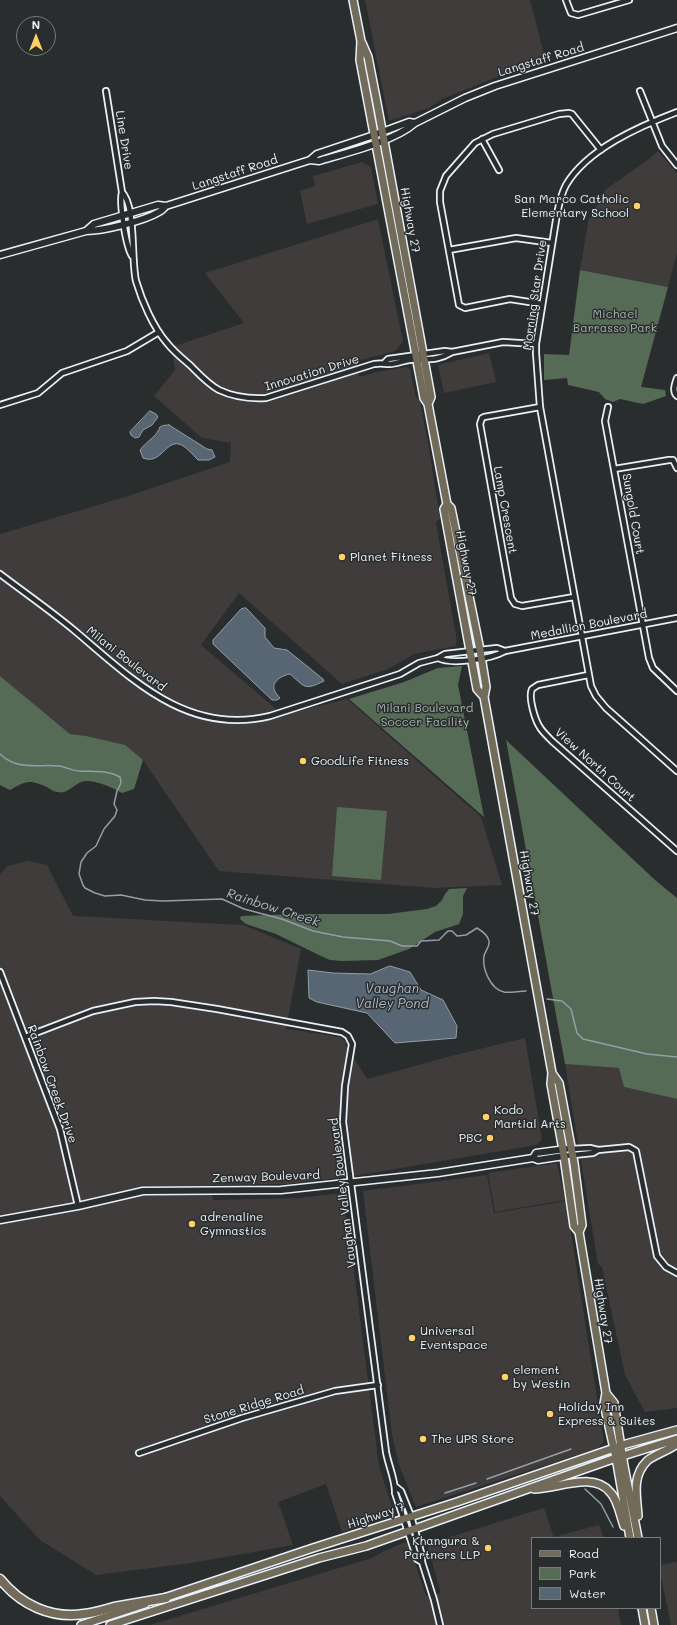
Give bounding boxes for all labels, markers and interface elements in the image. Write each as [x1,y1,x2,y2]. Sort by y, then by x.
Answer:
north arrow [16,16,56,56]
text: N [32,17,40,32]
street label: Langstaff Road [496,40,586,80]
street label: Line Drive [112,109,136,171]
street label: Langstaff Road [190,152,280,194]
street label: Highway 27 [397,186,423,254]
place label: San Marco Catholic Elementary School [514,192,629,220]
marker: San Marco Catholic Elementary School [632,201,642,211]
street label: Morning Star Drive [520,239,550,351]
park label: Michael Barrasso Park [573,307,657,335]
street label: Innovation Drive [263,352,361,394]
street label: Lamp Crescent [490,465,520,555]
street label: Sungold Court [619,472,647,556]
street label: Highway 27 [453,529,479,597]
place label: Planet Fitness [350,550,432,564]
marker: Planet Fitness [337,552,347,562]
street label: Medallion Boulevard [530,607,648,643]
street label: Milani Boulevard [83,623,169,695]
park label: Milani Boulevard Soccer Facility [377,701,473,729]
street label: View North Court [552,725,638,805]
place label: GoodLife Fitness [311,754,409,768]
marker: GoodLife Fitness [298,756,308,766]
street label: Highway 27 [516,849,542,917]
water label: Rainbow Creek [225,886,321,930]
water label: Vaughan Valley Pond [355,981,429,1012]
street label: Rainbow Creek Drive [24,1023,80,1145]
place label: Kodo Martial Arts [494,1103,566,1131]
marker: Kodo Martial Arts [481,1112,491,1122]
street label: Vaughan Valley Boulevard [327,1117,359,1269]
place label: PBC [459,1131,482,1145]
marker: PBC [485,1133,495,1143]
street label: Zenway Boulevard [212,1168,320,1186]
place label: adrenaline Gymnastics [200,1210,267,1238]
marker: adrenaline Gymnastics [187,1219,197,1229]
street label: Highway 27 [591,1277,615,1345]
place label: Universal Eventspace [420,1324,488,1352]
marker: Universal Eventspace [407,1333,417,1343]
place label: element by Westin [513,1363,570,1391]
marker: element by Westin [500,1372,510,1382]
street label: Stone Ridge Road [202,1383,306,1427]
place label: Holiday Inn Express & Suites [558,1400,655,1428]
marker: Holiday Inn Express & Suites [545,1409,555,1419]
place label: The UPS Store [431,1432,514,1446]
marker: The UPS Store [418,1434,428,1444]
street label: Highway 7 [345,1500,407,1532]
place label: Khangura & Partners LLP [404,1534,480,1562]
legend [531,1537,661,1609]
marker: Khangura & Partners LLP [483,1543,493,1553]
text: Road [569,1545,599,1561]
text: Park [569,1565,596,1581]
text: Water [569,1585,606,1601]

